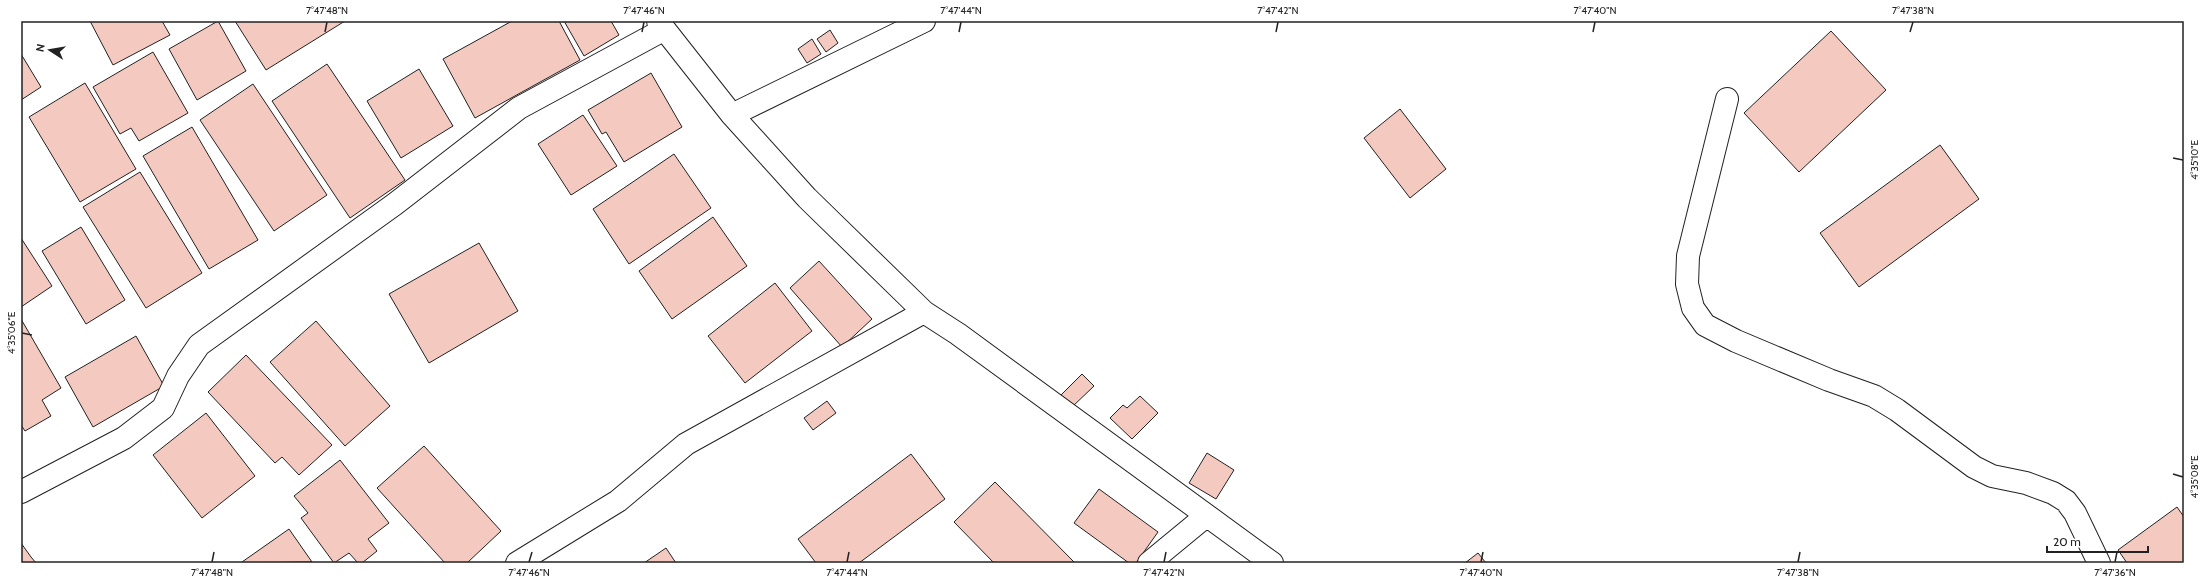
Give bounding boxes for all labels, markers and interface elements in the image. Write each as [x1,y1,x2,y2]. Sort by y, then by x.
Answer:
text: 7°47'48"N [306,4,348,17]
text: 7°47'46"N [623,4,665,17]
text: 7°47'44"N [940,4,982,17]
text: 7°47'42"N [1257,4,1299,17]
text: 7°47'40"N [1573,4,1617,17]
text: 7°47'38"N [1892,4,1934,17]
north arrow [30,30,70,70]
text: N [33,43,48,53]
text: 4°35'10"E [2188,139,2201,180]
text: 4°35'06"E [5,311,18,354]
text: 4°35'08"E [2188,455,2201,498]
scale bar [2047,528,2148,554]
text: 20 m [2053,534,2081,549]
text: 7°47'48"N [191,566,233,579]
text: 7°47'46"N [508,566,550,579]
text: 7°47'44"N [826,566,868,579]
text: 7°47'42"N [1143,566,1185,579]
text: 7°47'40"N [1459,566,1503,579]
text: 7°47'38"N [1777,566,1819,579]
text: 7°47'36"N [2094,566,2136,579]

